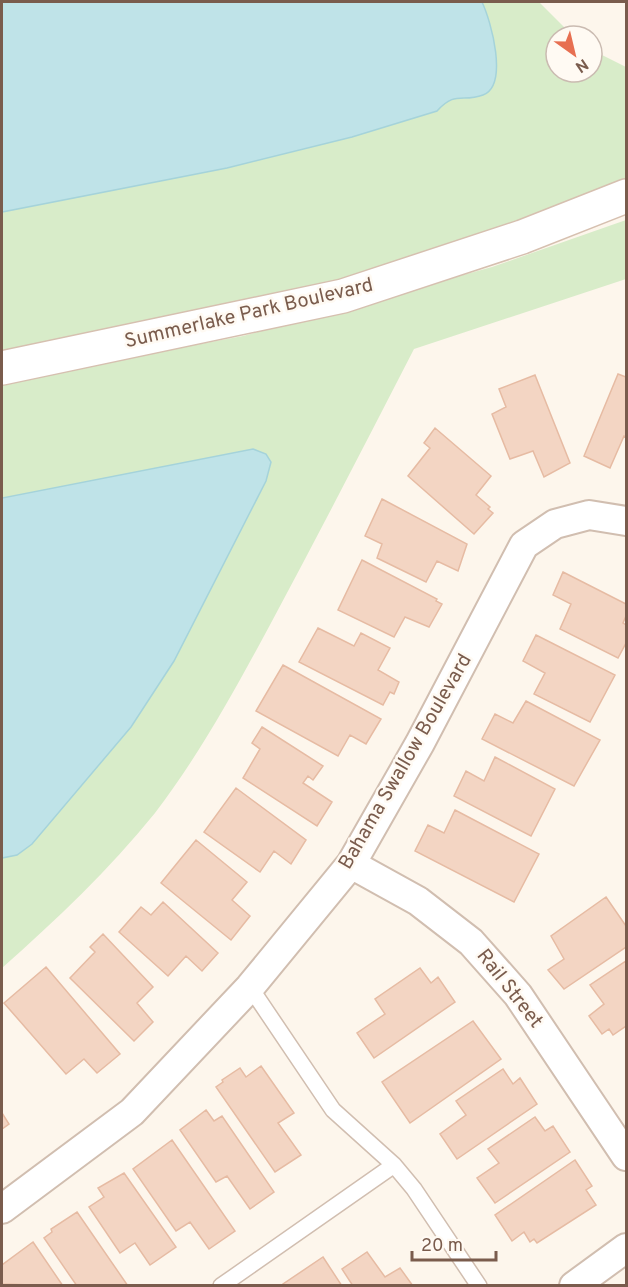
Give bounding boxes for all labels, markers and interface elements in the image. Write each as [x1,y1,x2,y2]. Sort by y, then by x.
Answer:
north arrow [544,24,604,84]
text: N [571,53,592,76]
street label: Summerlake Park Boulevard [122,273,376,355]
street label: Bahama Swallow Boulevard [333,649,479,875]
street label: Rail Street [470,944,548,1034]
scale bar [412,1224,496,1262]
text: 20 m [421,1235,463,1258]

